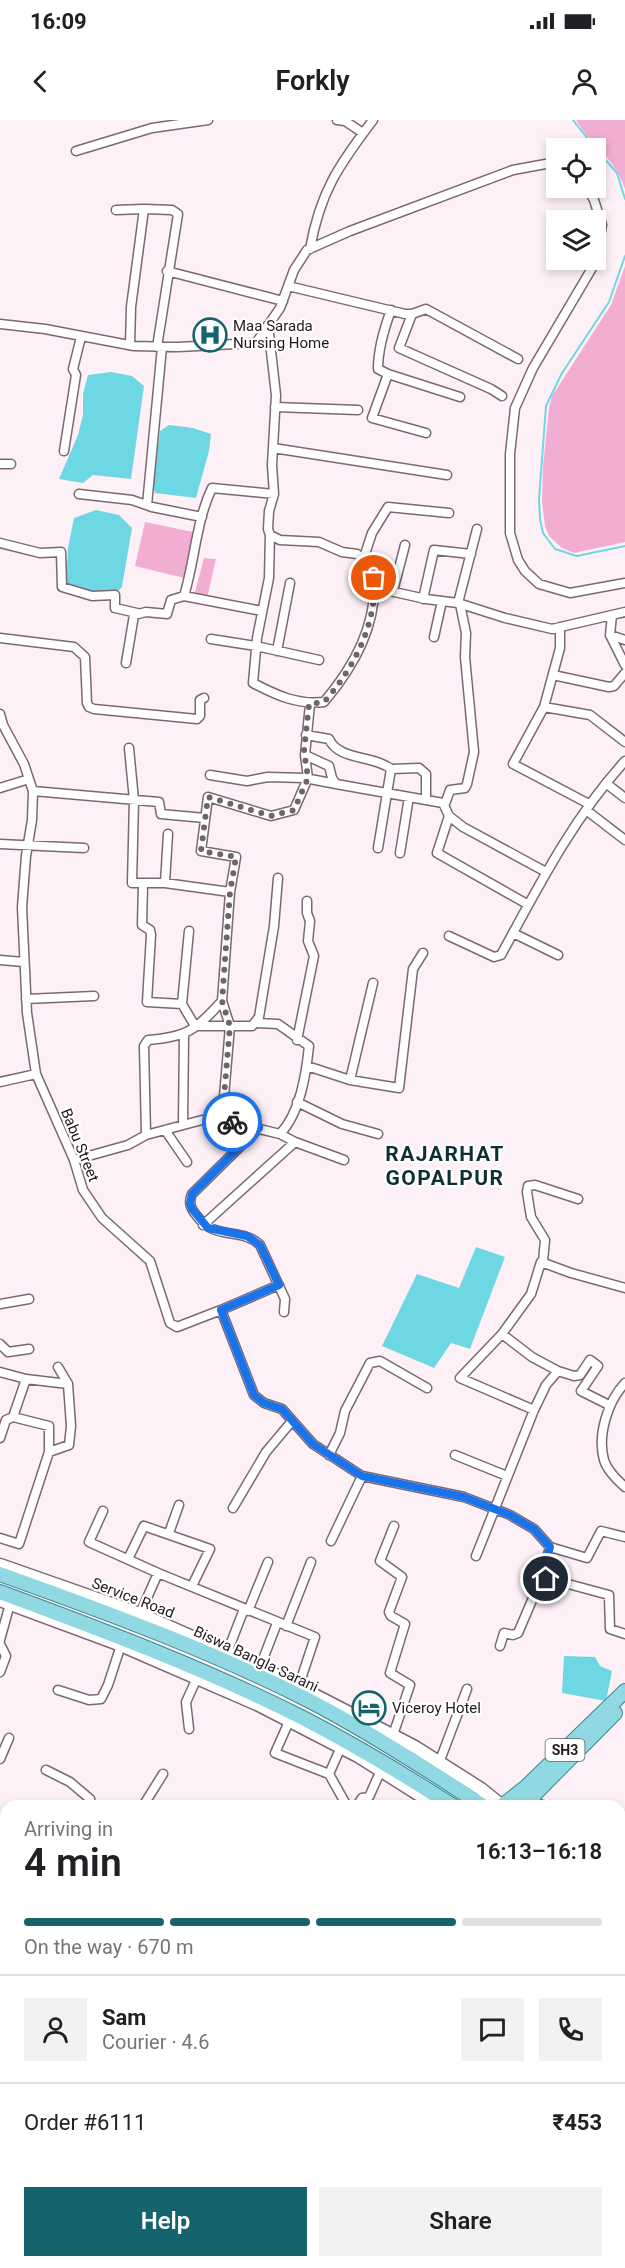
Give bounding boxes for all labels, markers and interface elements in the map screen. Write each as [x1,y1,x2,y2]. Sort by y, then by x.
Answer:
text: 16:09 [30,9,87,34]
icon: back [24,65,57,98]
text: Forkly [275,65,350,97]
icon: person [568,65,601,98]
map controls [546,138,606,270]
button: locate [546,138,606,198]
button: layers [546,210,606,270]
hospital icon: Maa Sarada Nursing Home [192,317,228,353]
place label: Maa Sarada Nursing Home [233,317,329,352]
pin [348,552,399,603]
icon: bag [357,561,390,594]
courier [202,1092,262,1152]
street label: Babu Street [57,1106,103,1184]
icon: bike [216,1106,249,1139]
district label: RAJARHAT GOPALPUR [385,1142,505,1190]
pin [520,1553,571,1604]
icon: home [529,1562,562,1595]
street label: Service Road [89,1574,177,1622]
street label: Biswa Bangla Sarani [191,1622,321,1696]
hotel icon: Viceroy Hotel [351,1690,387,1726]
place label: Viceroy Hotel [392,1699,481,1717]
road number: SH3 [546,1739,584,1761]
text: Arriving in [24,1817,113,1841]
text: 16:13–16:18 [475,1839,602,1864]
text: 4 min [24,1840,122,1886]
text: On the way · 670 m [24,1935,193,1959]
button: person [24,1998,87,2061]
button: chat [461,1998,524,2061]
button: phone [539,1998,602,2061]
text: Sam [102,2005,146,2030]
text: Courier · 4.6 [102,2030,209,2054]
text: Order #6111 [24,2110,146,2135]
text: ₹453 [553,2110,602,2135]
button: Help [24,2187,307,2256]
button: Share [319,2187,602,2256]

